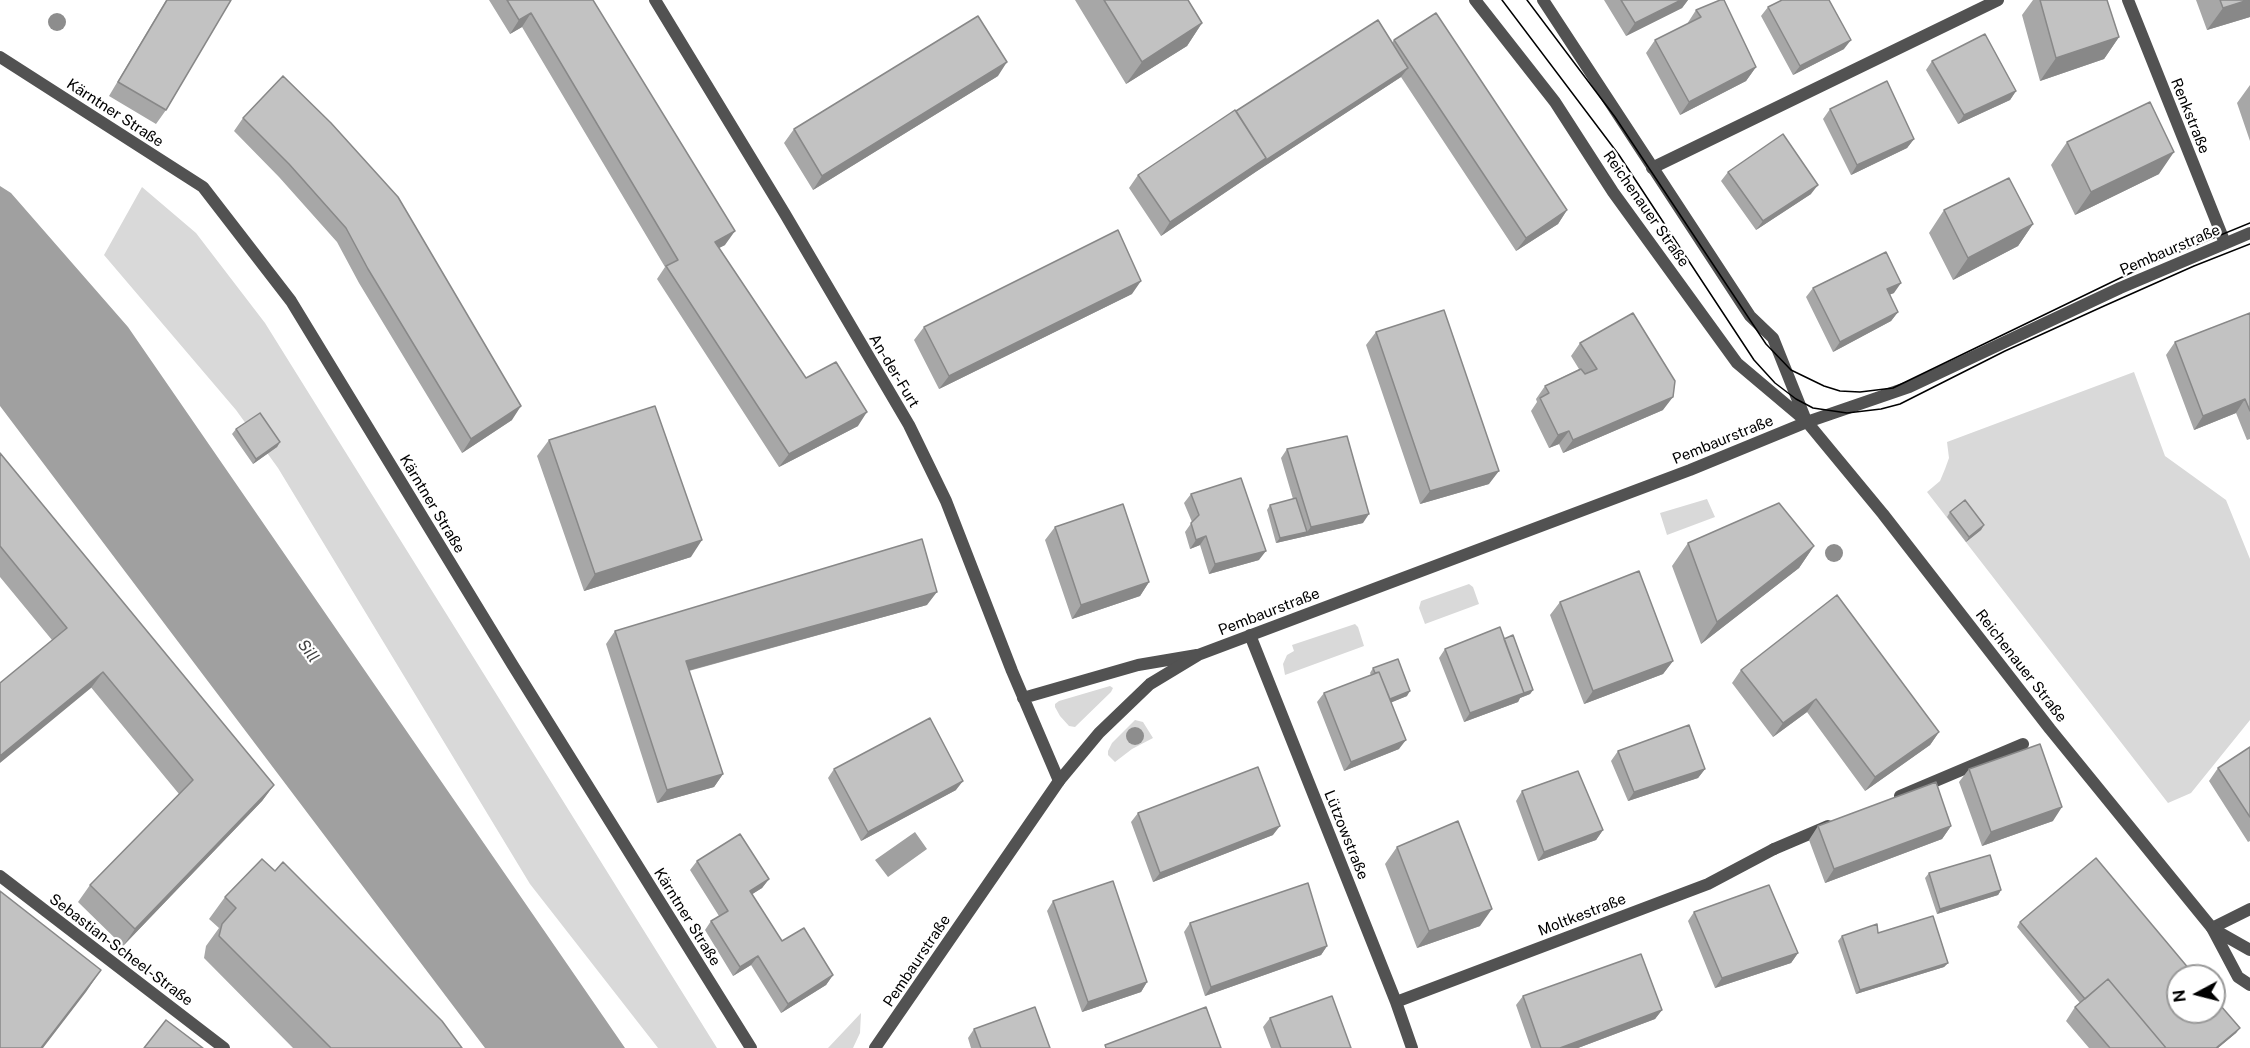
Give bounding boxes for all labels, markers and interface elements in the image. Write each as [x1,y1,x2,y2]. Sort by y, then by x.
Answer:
street label: Kärntner Straße [63,75,167,151]
street label: Renkstraße [2167,76,2213,156]
street label: Reichenauer Straße [1599,147,1693,271]
street label: Pembaurstraße [2117,221,2223,279]
street label: An-der-Furt [865,331,923,411]
street label: Pembaurstraße [1670,412,1776,468]
street label: Kärntner Straße [395,451,469,557]
street label: Pembaurstraße [1216,584,1322,640]
street label: Reichenauer Straße [1972,606,2070,726]
water label: Sill [293,636,323,666]
street label: Lützowstraße [1320,788,1372,882]
street label: Kärntner Straße [650,865,724,969]
street label: Sebastian-Scheel-Straße [46,890,196,1010]
street label: Moltkestraße [1536,890,1628,940]
street label: Pembaurstraße [880,912,954,1010]
north arrow [2166,964,2226,1024]
text: N [2169,989,2190,1003]

